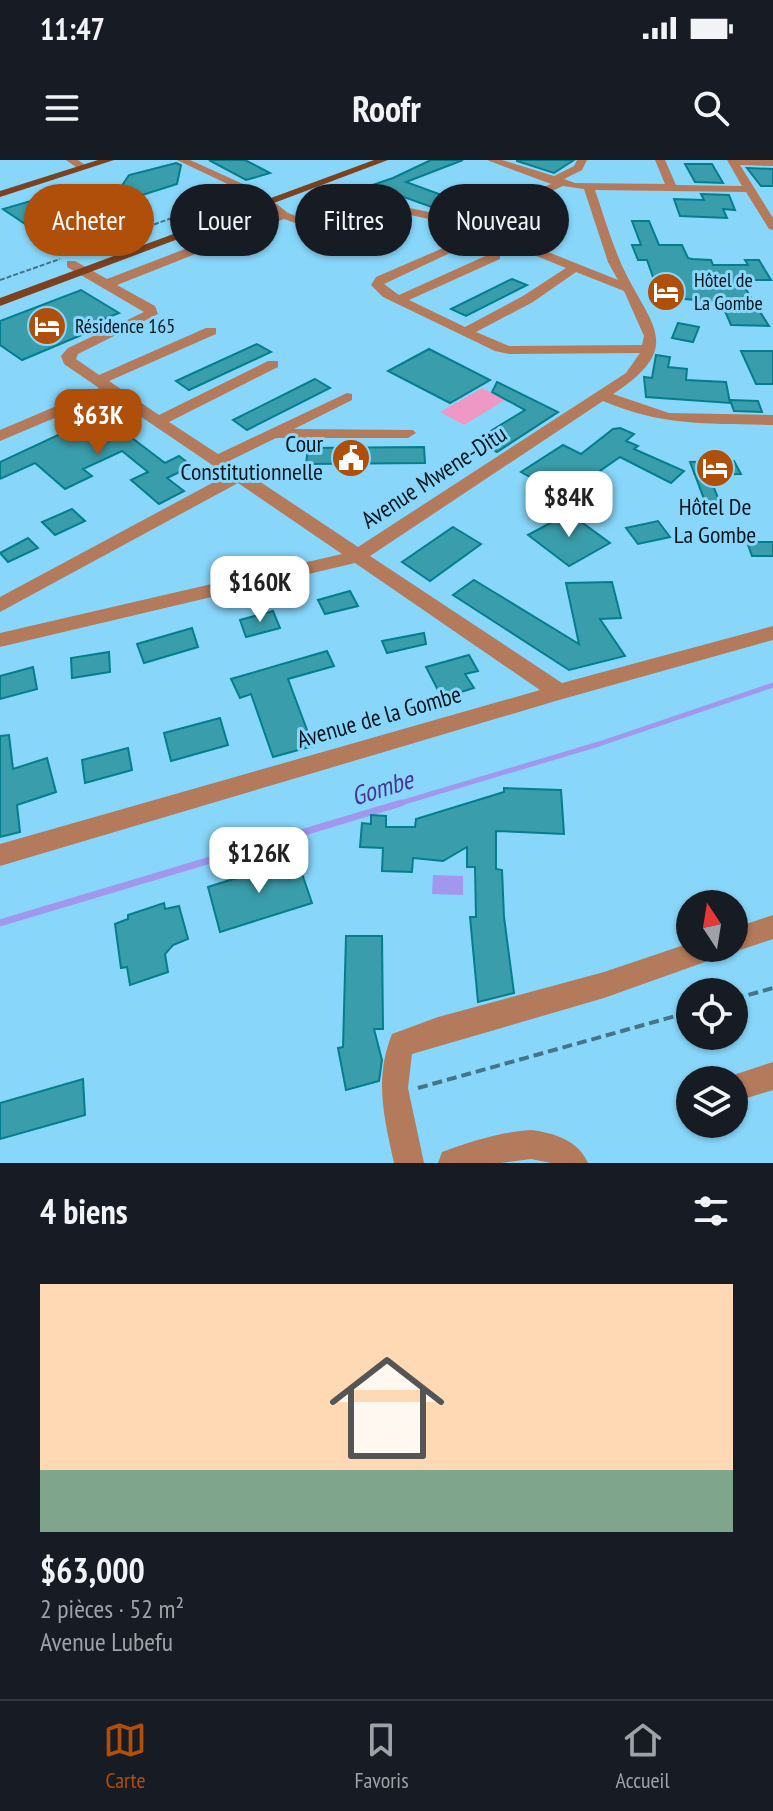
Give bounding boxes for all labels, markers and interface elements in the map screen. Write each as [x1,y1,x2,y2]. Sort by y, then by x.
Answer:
text: 11:47 [40,9,105,48]
text: Roofr [352,85,421,132]
icon: menu [40,86,84,130]
icon: search [689,86,733,130]
chip: Acheter [24,184,154,256]
chip: Louer [170,184,279,256]
chip: Filtres [295,184,412,256]
chip: Nouveau [428,184,569,256]
place label: Hôtel de La Gombe [694,267,763,316]
hotel icon: Hôtel de La Gombe [645,271,687,313]
hotel icon: Résidence 165 [26,305,68,347]
place label: Résidence 165 [75,313,175,339]
pin: $63K [51,389,145,457]
text: $63K [73,398,123,431]
street label: Avenue Mwene-Ditu [355,418,512,535]
place label: Cour Constitutionnelle [181,428,323,487]
public building icon: Cour Constitutionnelle [330,437,372,479]
hotel icon: Hôtel De La Gombe [694,447,736,489]
pin: $84K [522,471,616,539]
text: $84K [544,480,594,513]
place label: Hôtel De La Gombe [674,491,756,550]
pin: $160K [204,556,316,624]
text: $160K [228,565,292,598]
street label: Avenue de la Gombe [293,678,465,755]
water label: Gombe [347,762,419,813]
pin: $126K [203,827,315,895]
text: $126K [227,836,291,869]
north arrow [676,890,748,962]
map controls [676,890,748,1138]
button: locate [676,978,748,1050]
button: layers [676,1066,748,1138]
text: 4 biens [40,1189,128,1233]
icon: filters [689,1189,733,1233]
icon: home [315,1336,459,1480]
text: $63,000 [40,1548,145,1592]
text: 2 pièces · 52 m² [40,1592,184,1625]
text: Avenue Lubefu [40,1625,173,1658]
tab: Carte [103,1718,147,1794]
tab: Favoris [354,1718,409,1794]
tab: Accueil [616,1718,670,1794]

